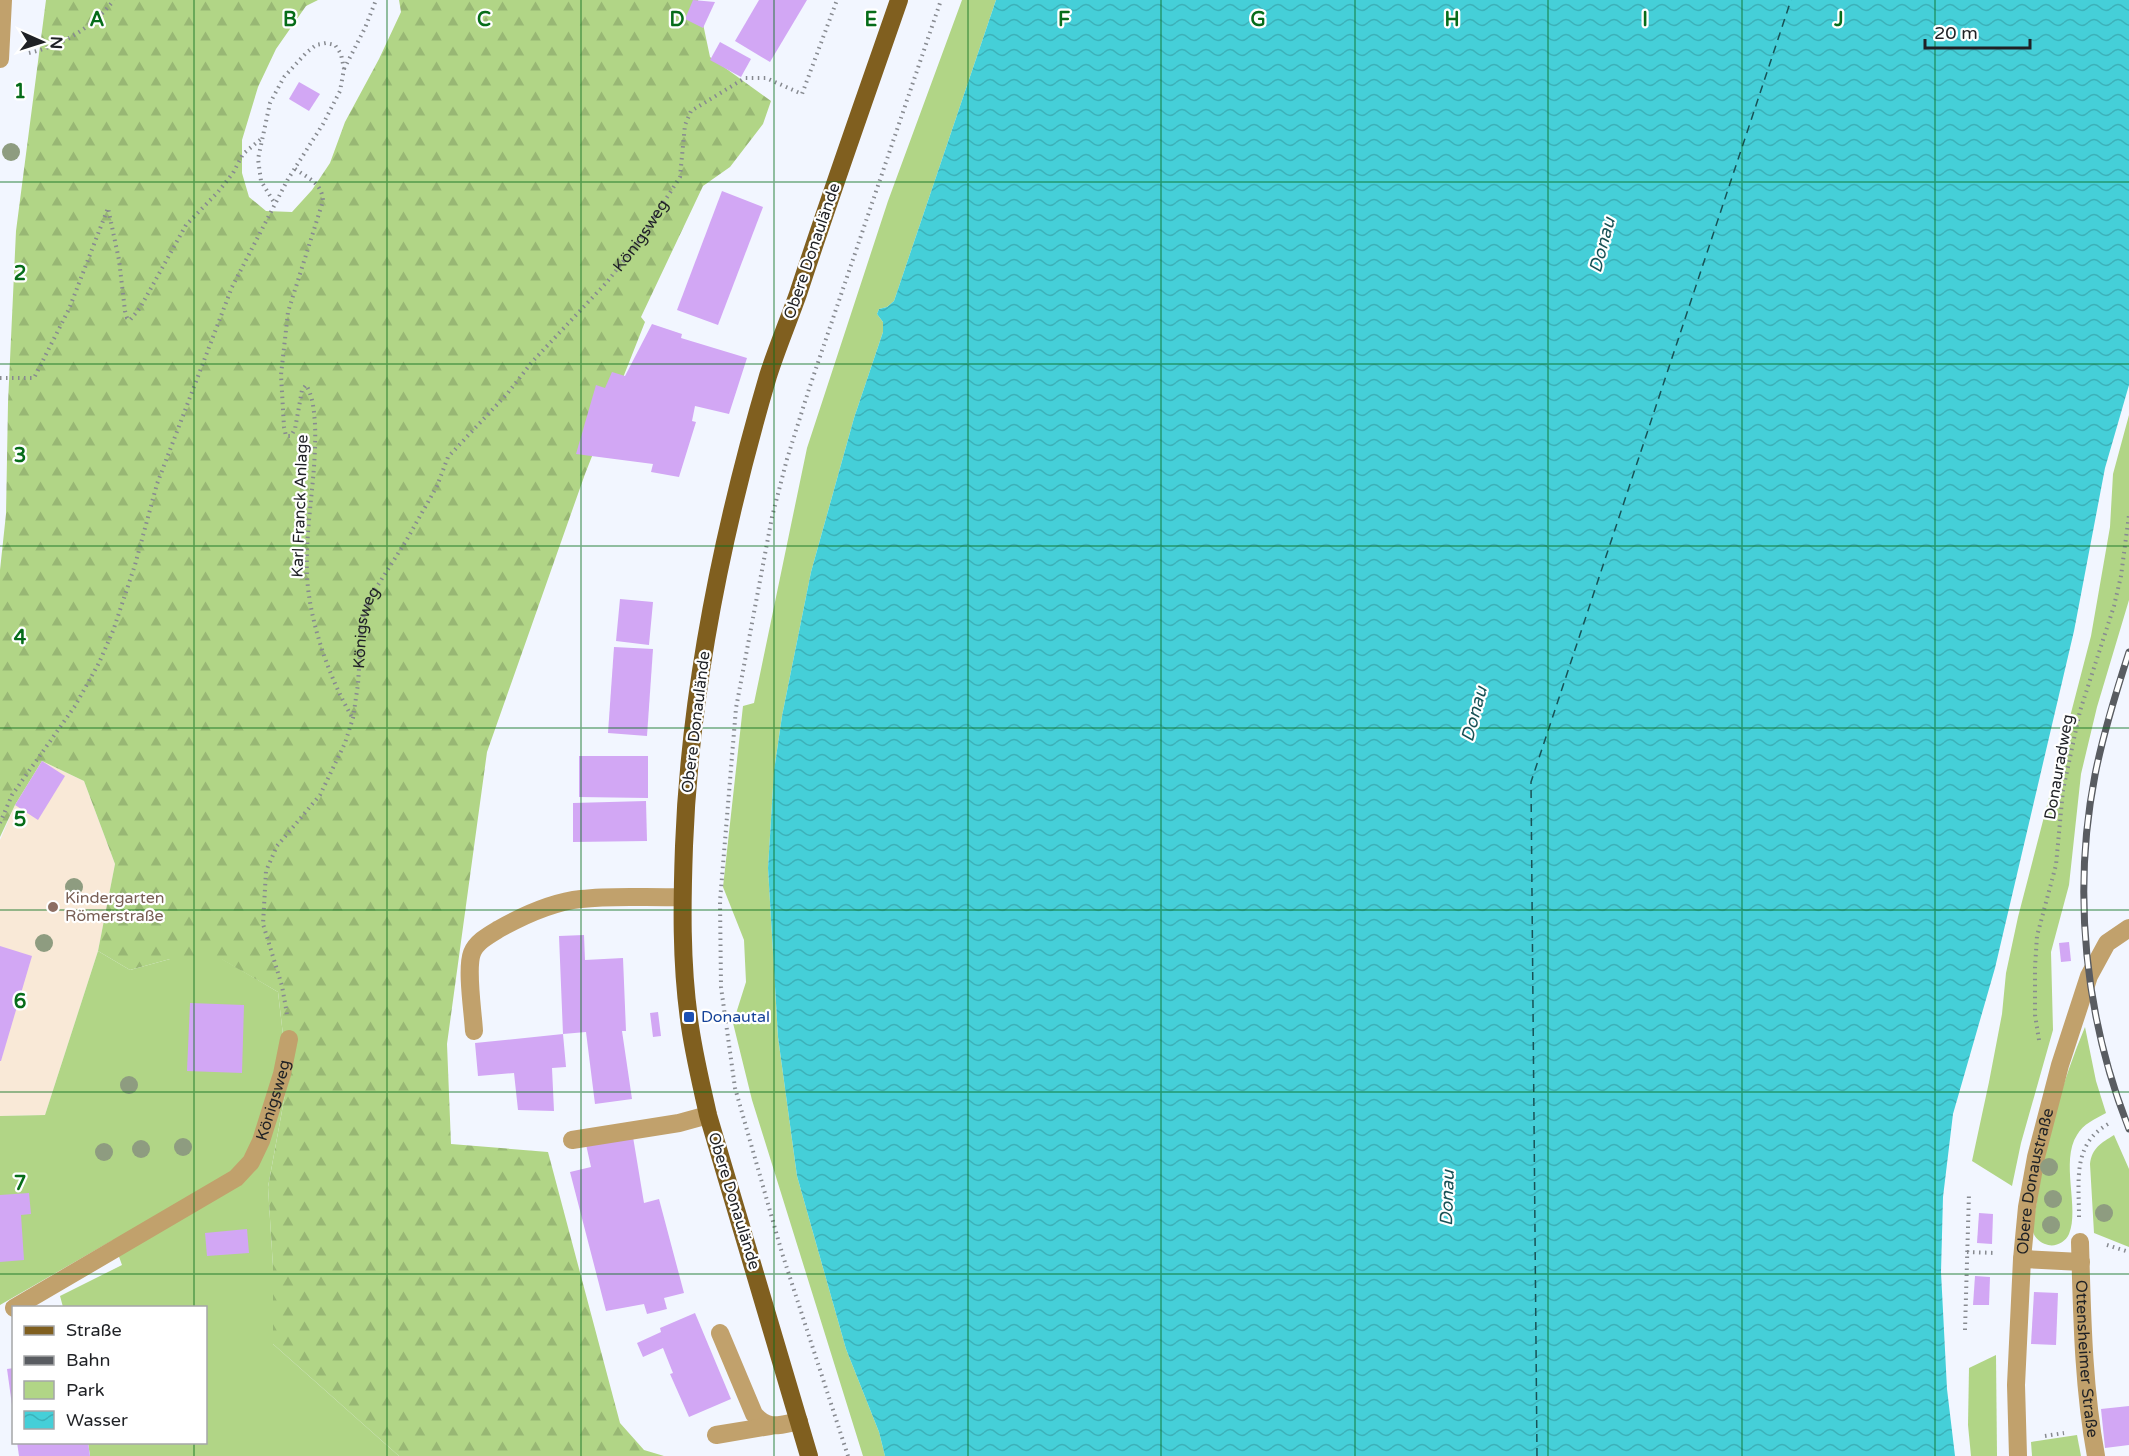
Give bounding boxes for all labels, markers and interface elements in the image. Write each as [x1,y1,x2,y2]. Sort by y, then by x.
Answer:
text: A [90,8,105,32]
text: B [283,8,297,32]
text: C [477,8,491,32]
text: D [669,8,685,32]
text: E [865,8,878,32]
text: F [1058,8,1070,32]
text: G [1250,8,1266,32]
text: H [1444,8,1460,32]
text: I [1642,8,1648,32]
text: J [1833,8,1844,32]
north arrow [12,12,72,72]
scale bar [1925,12,2030,50]
text: 20 m [1934,22,1978,44]
text: N [46,36,66,50]
text: 1 [14,80,26,104]
street label: Obere Donaulände [779,180,845,322]
street label: Königsweg [609,196,673,276]
water label: Donau [1584,214,1620,275]
text: 2 [14,262,26,286]
street label: Karl Franck Anlage [288,434,312,578]
text: 3 [14,444,26,468]
street label: Königsweg [349,583,384,669]
text: 4 [14,626,27,650]
street label: Obere Donaulände [677,650,715,794]
water label: Donau [1456,683,1492,744]
street label: Donauradweg [2040,713,2078,821]
text: 5 [14,808,26,832]
place label: Kindergarten Römerstraße [65,888,165,926]
marker: Kindergarten Römerstraße [46,900,60,914]
text: 6 [14,990,26,1014]
place label: Donautal [701,1007,770,1027]
marker: Donautal [682,1010,696,1024]
street label: Königsweg [252,1058,295,1143]
street label: Obere Donaustraße [2012,1106,2058,1256]
street label: Obere Donaulände [704,1130,764,1272]
water label: Donau [1435,1169,1459,1226]
text: 7 [14,1172,26,1196]
street label: Ottensheimer Straße [2071,1280,2103,1439]
legend [12,1306,207,1444]
text: Straße [66,1319,122,1341]
text: Bahn [66,1349,111,1371]
text: Park [66,1379,105,1401]
text: Wasser [66,1409,128,1431]

